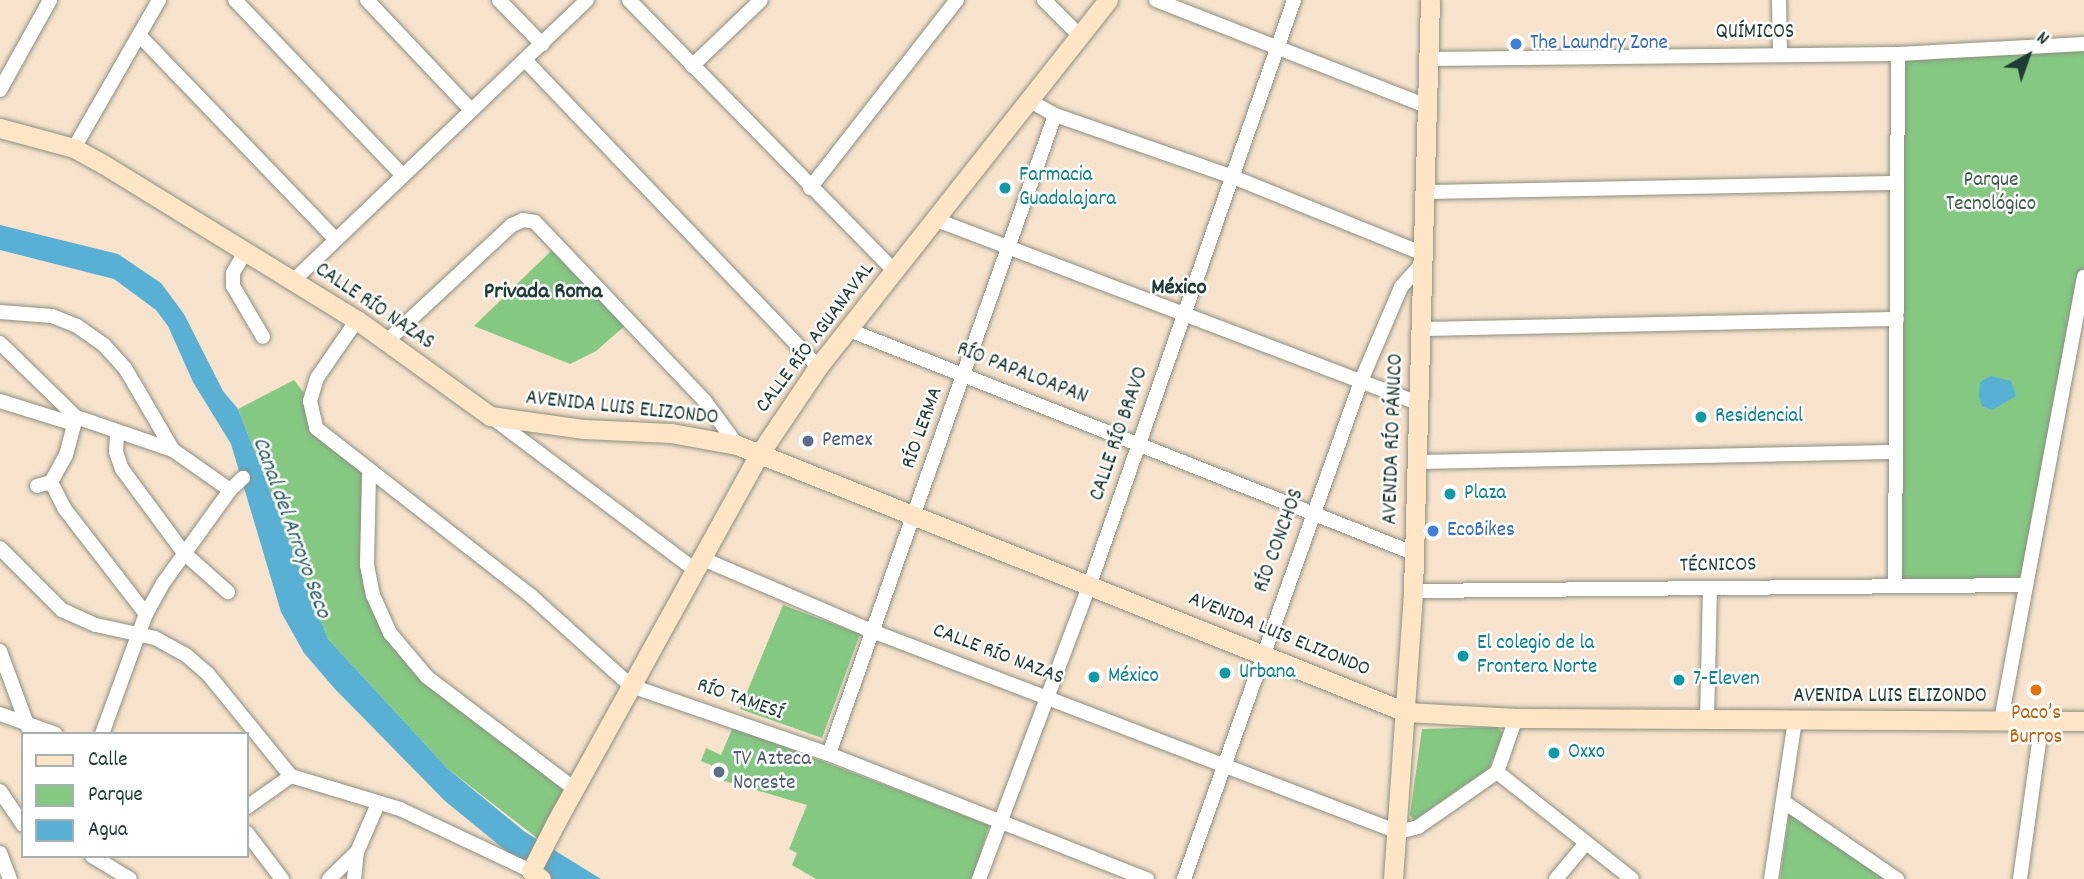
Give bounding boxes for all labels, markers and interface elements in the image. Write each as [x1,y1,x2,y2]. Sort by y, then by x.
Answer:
street label: QUÍMICOS [1716,20,1794,46]
north arrow [1993,21,2063,91]
text: N [2030,26,2054,53]
place label: The Laundry Zone [1530,31,1668,57]
marker: The Laundry Zone [1508,36,1524,52]
place label: Farmacia Guadalajara [1019,163,1116,213]
park label: Parque Tecnológico [1946,168,2036,218]
marker: Farmacia Guadalajara [997,180,1013,196]
street label: CALLE RÍO NAZAS [310,258,438,356]
street label: CALLE RÍO AGUANAVAL [751,258,881,418]
district label: México [1151,275,1207,303]
district label: Privada Roma [484,279,602,307]
street label: RÍO PAPALOAPAN [953,337,1091,411]
street label: AVENIDA RÍO PÁNUCO [1378,353,1410,525]
street label: CALLE RÍO BRAVO [1085,364,1155,504]
street label: RÍO LERMA [897,384,949,472]
street label: AVENIDA LUIS ELIZONDO [524,386,720,432]
place label: Residencial [1715,404,1803,430]
marker: Residencial [1693,409,1709,425]
place label: Pemex [822,428,872,454]
marker: Pemex [800,433,816,449]
water label: Canal del Arroyo Seco [244,434,336,622]
place label: Plaza [1464,481,1506,507]
street label: RÍO CONCHOS [1250,486,1310,596]
marker: Plaza [1442,486,1458,502]
place label: EcoBikes [1447,518,1515,544]
marker: EcoBikes [1425,523,1441,539]
street label: TÉCNICOS [1679,553,1757,579]
street label: AVENIDA LUIS ELIZONDO [1185,587,1373,683]
street label: CALLE RÍO NAZAS [929,618,1067,692]
place label: El colegio de la Frontera Norte [1477,631,1597,681]
marker: El colegio de la Frontera Norte [1455,648,1471,664]
place label: Urbana [1239,660,1295,686]
place label: México [1108,664,1159,690]
marker: Urbana [1217,665,1233,681]
place label: 7-Eleven [1693,667,1760,693]
marker: México [1086,669,1102,685]
marker: 7-Eleven [1671,672,1687,688]
street label: RÍO TAMESÍ [693,673,787,727]
marker: Paco’s Burros [2028,682,2044,698]
street label: AVENIDA LUIS ELIZONDO [1793,684,1987,710]
place label: Paco’s Burros [2010,701,2062,751]
legend [21,732,248,858]
place label: Oxxo [1568,740,1605,766]
marker: Oxxo [1546,745,1562,761]
text: Calle [88,746,127,776]
place label: TV Azteca Noreste [733,747,811,797]
marker: TV Azteca Noreste [711,764,727,780]
text: Parque [88,781,143,811]
text: Agua [88,816,128,846]

